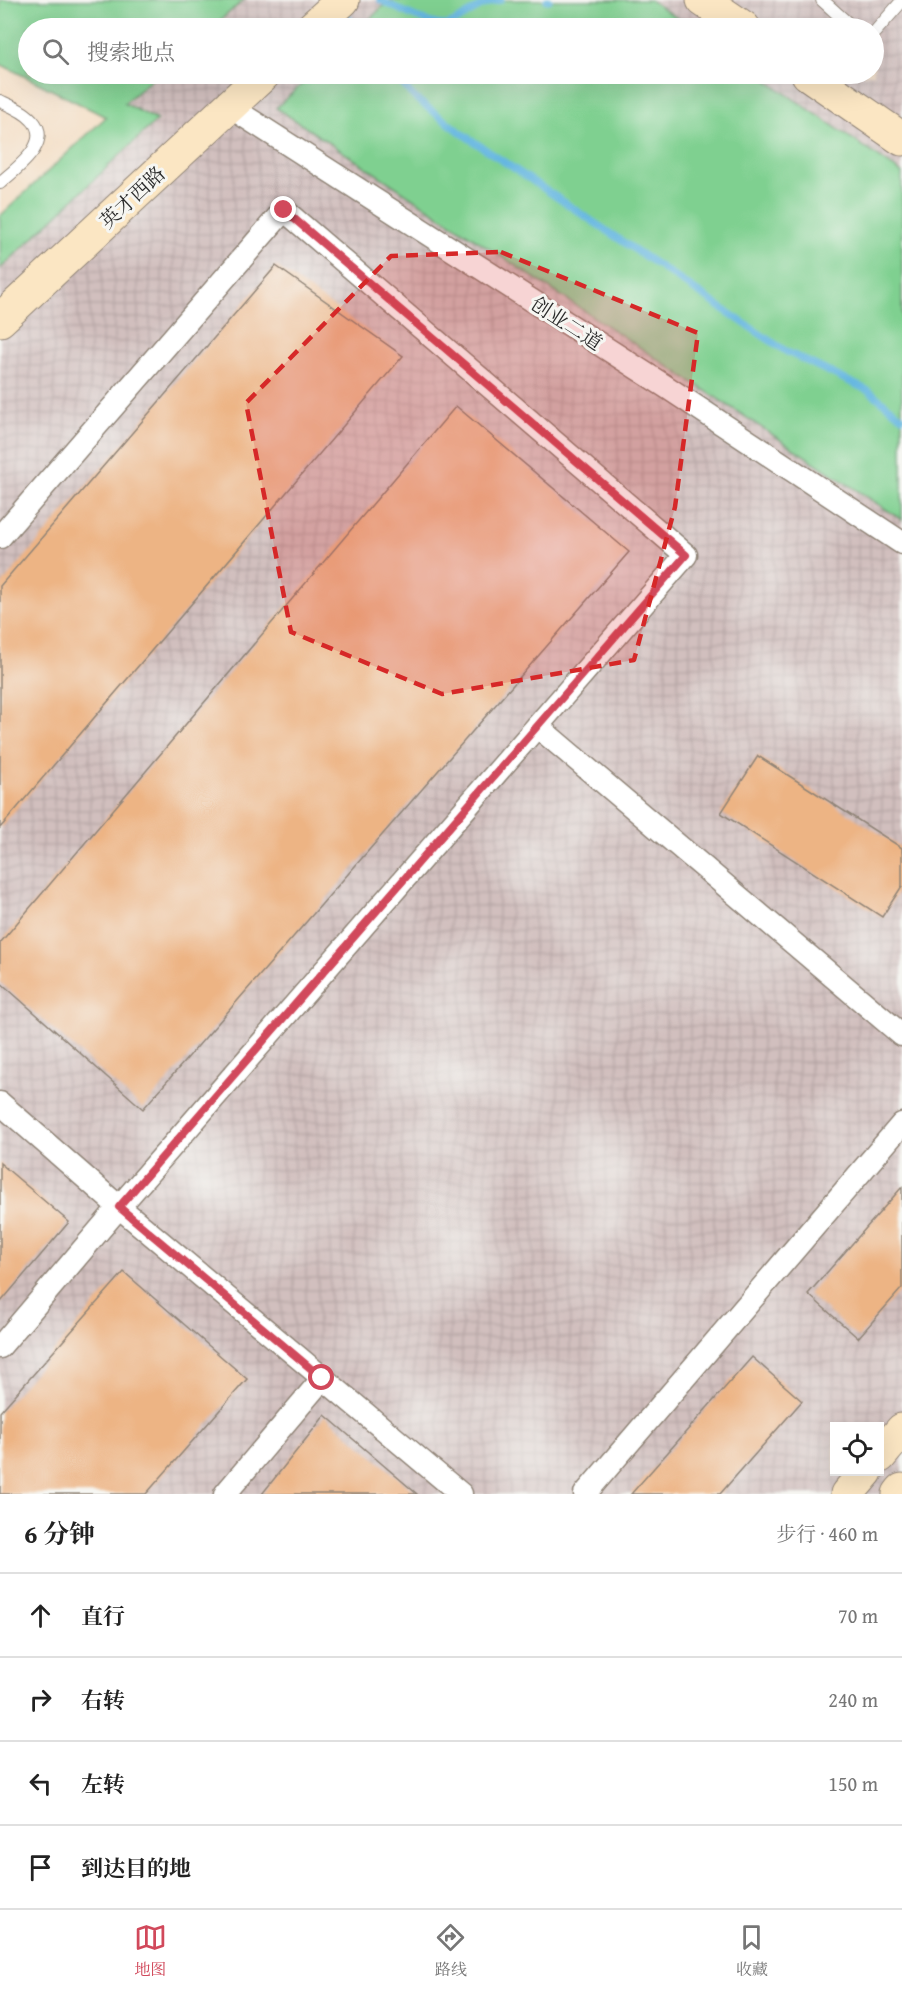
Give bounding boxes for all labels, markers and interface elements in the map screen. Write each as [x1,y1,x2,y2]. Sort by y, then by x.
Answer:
search box [18,18,884,84]
icon: search [39,35,72,68]
text: 搜索地点 [87,36,175,68]
street label: 英才西路 [93,159,171,235]
route end [270,196,296,222]
street label: 创业二道 [526,289,608,357]
route start [308,1364,334,1390]
map controls [830,1422,884,1476]
button: locate [830,1422,884,1476]
text: 6 分钟 [24,1514,95,1553]
text: 步行 · 460 m [776,1519,878,1548]
icon: ahead [24,1599,57,1632]
text: 直行 [81,1600,125,1632]
text: 70 m [838,1601,878,1630]
icon: right [24,1683,57,1716]
text: 右转 [81,1684,125,1716]
text: 240 m [828,1685,878,1714]
icon: left [24,1767,57,1800]
text: 左转 [81,1768,125,1800]
text: 150 m [828,1769,878,1798]
icon: arrive [24,1851,57,1884]
text: 到达目的地 [81,1852,191,1884]
tab: 地图 [134,1921,167,1981]
tab: 路线 [434,1921,467,1981]
tab: 收藏 [735,1921,768,1981]

